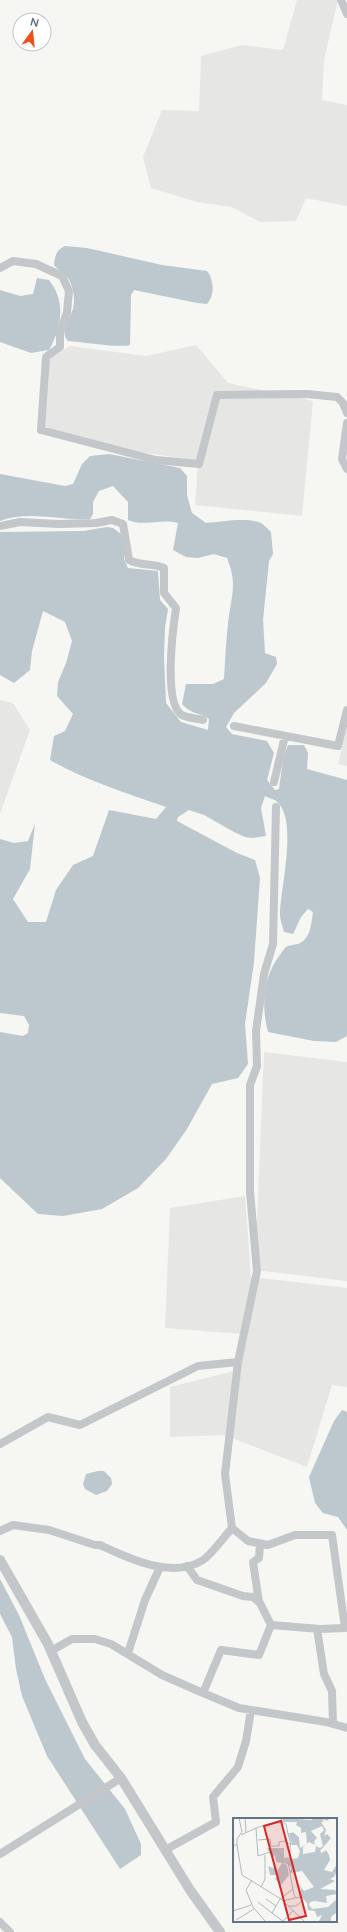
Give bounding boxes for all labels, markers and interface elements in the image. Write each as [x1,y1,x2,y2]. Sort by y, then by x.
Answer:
north arrow [12,12,52,52]
text: N [29,15,40,30]
inset map [233,1818,337,1922]

